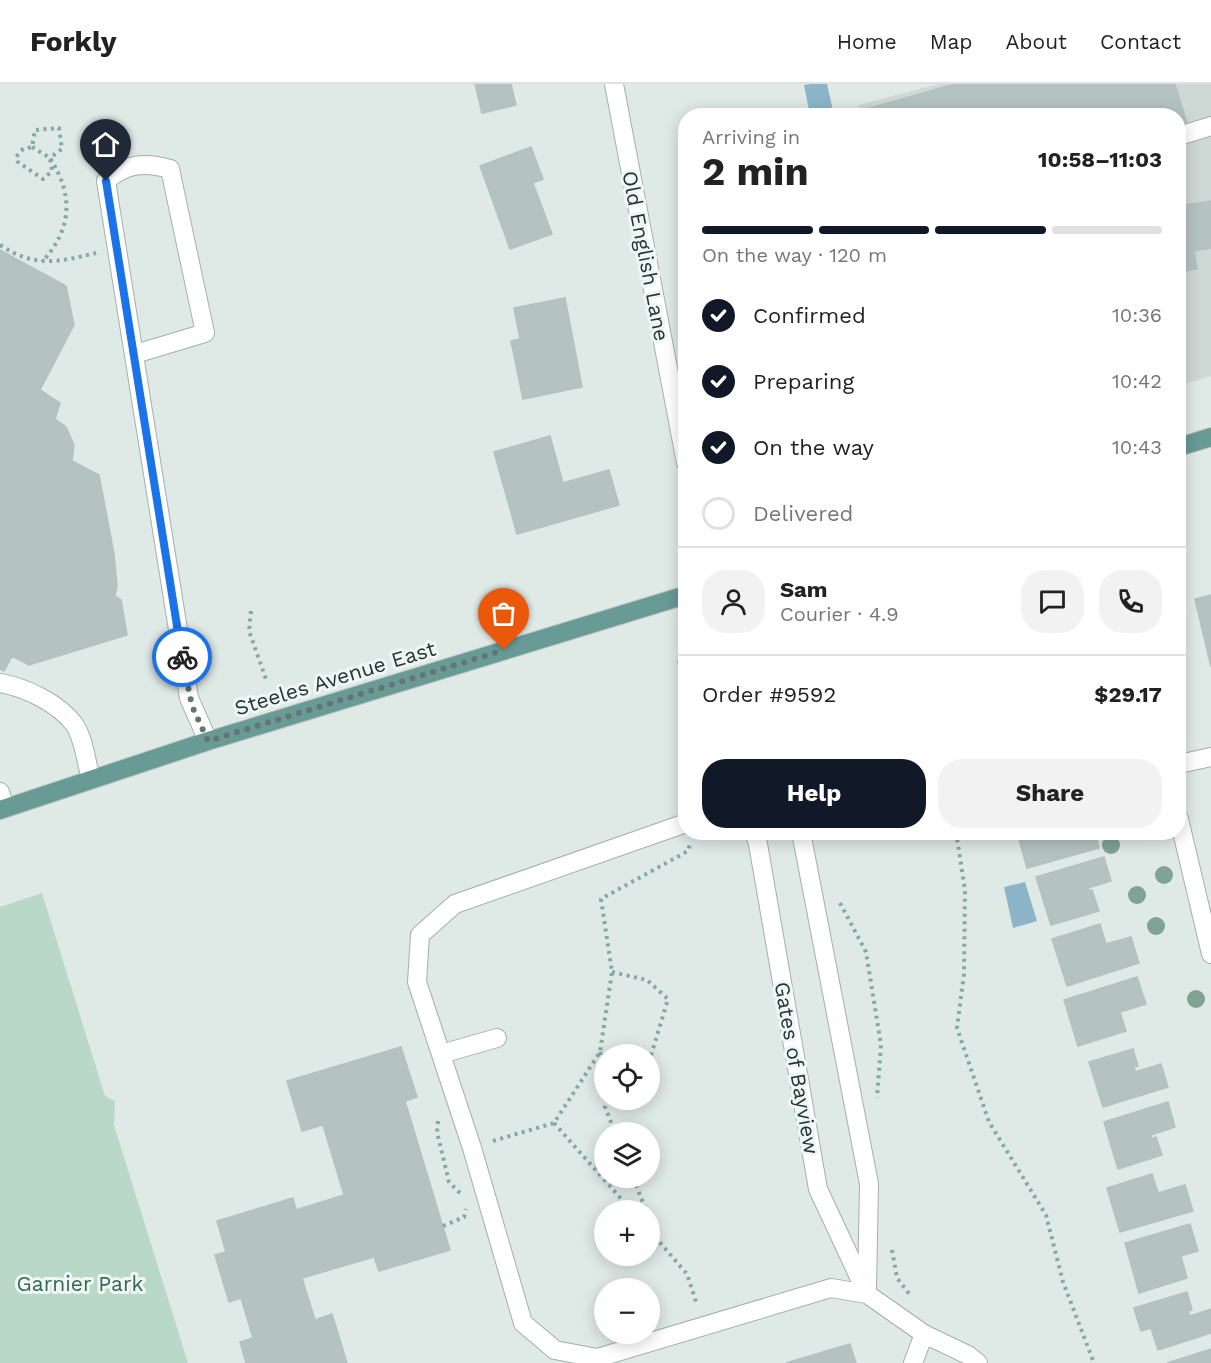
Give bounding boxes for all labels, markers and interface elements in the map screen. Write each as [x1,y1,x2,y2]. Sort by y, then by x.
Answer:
text: Forkly [30,25,116,58]
text: Home [837,29,897,54]
text: Map [930,29,973,54]
text: About [1006,29,1067,54]
text: Contact [1100,29,1181,54]
pin [80,119,131,181]
text: Arriving in [702,125,800,149]
icon: home [89,128,122,161]
text: 10:58–11:03 [1038,147,1162,172]
text: 2 min [702,149,809,194]
street label: Old English Lane [617,169,675,343]
text: On the way · 120 m [702,243,887,267]
icon: check [702,299,735,332]
text: Confirmed [753,303,866,328]
text: 10:36 [1112,303,1162,327]
icon: check [702,365,735,398]
text: Preparing [753,369,854,394]
text: 10:42 [1112,369,1162,393]
icon: check [702,431,735,464]
text: On the way [753,435,874,460]
text: 10:43 [1112,435,1162,459]
text: Delivered [753,501,853,526]
button: person [702,570,765,633]
button: chat [1021,570,1084,633]
button: phone [1099,570,1162,633]
text: Sam [780,577,828,602]
pin [478,588,529,650]
icon: bag [487,597,520,630]
text: Courier · 4.9 [780,602,899,626]
courier [152,627,212,687]
street label: Steeles Avenue East [231,635,439,721]
icon: bike [166,641,199,674]
text: Order #9592 [702,682,836,707]
text: $29.17 [1094,682,1162,707]
button: Help [702,759,926,828]
button: Share [938,759,1162,828]
street label: Gates of Bayview [770,980,824,1156]
map controls [594,1044,660,1344]
button: locate [594,1044,660,1110]
button: layers [594,1122,660,1188]
button: + [594,1200,660,1266]
park label: Garnier Park [17,1271,143,1296]
button: − [594,1278,660,1344]

